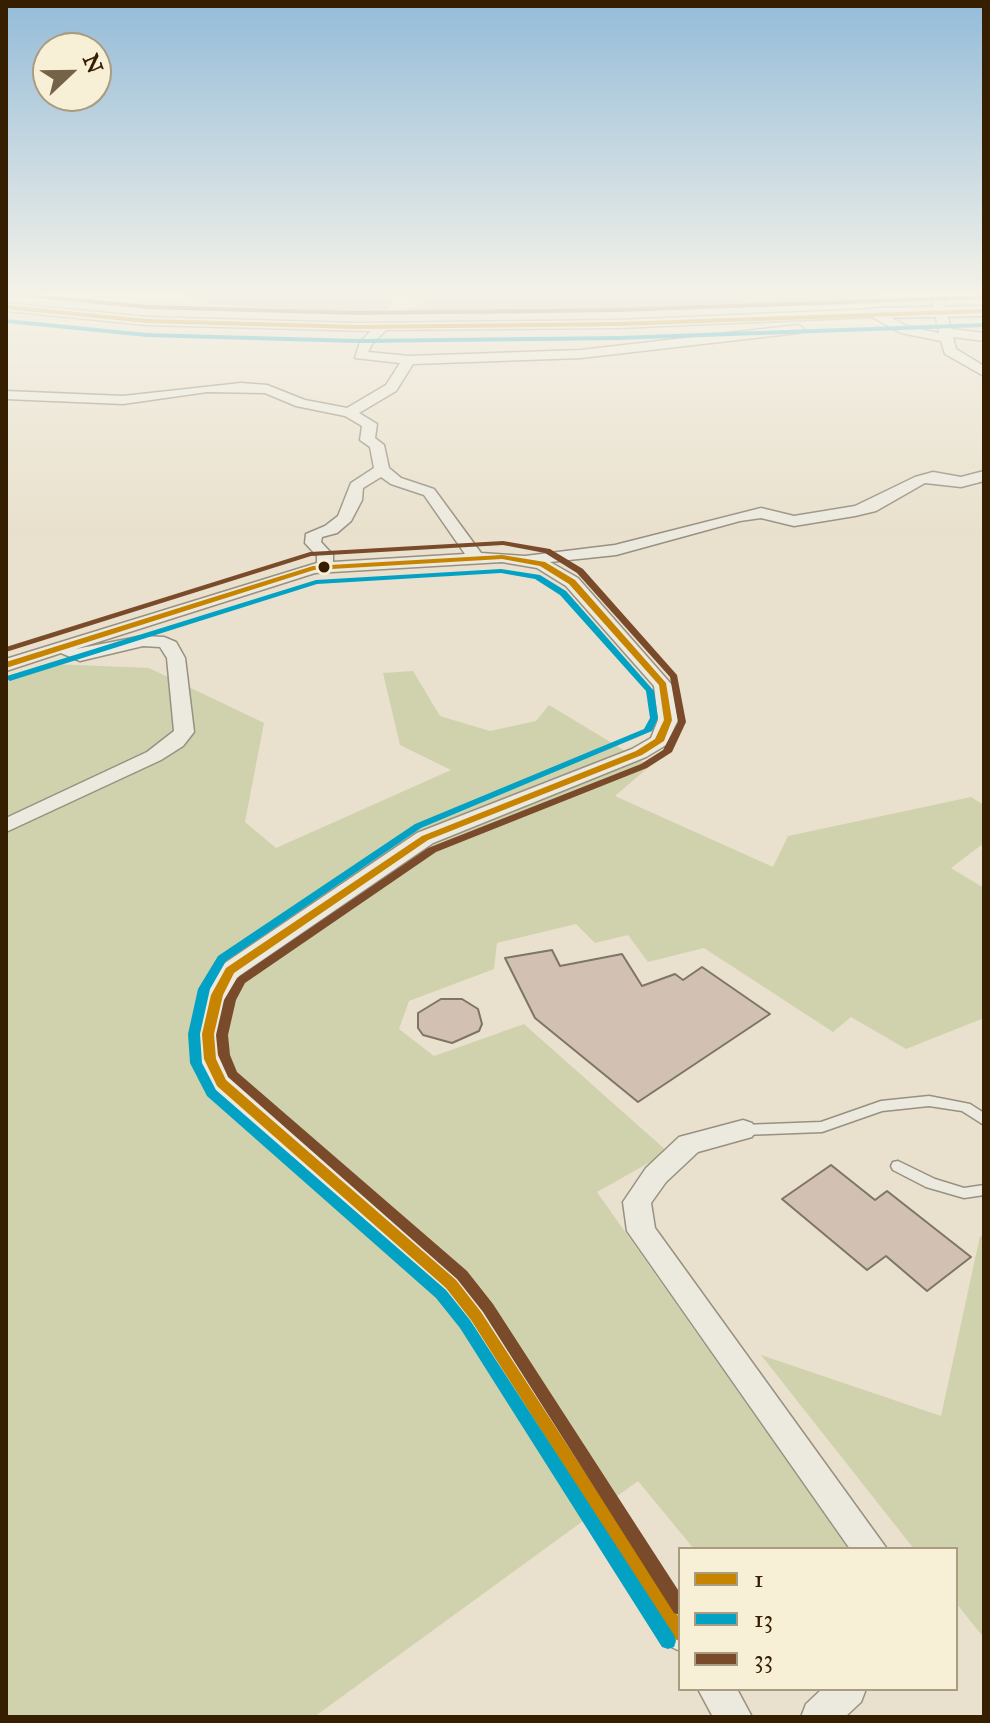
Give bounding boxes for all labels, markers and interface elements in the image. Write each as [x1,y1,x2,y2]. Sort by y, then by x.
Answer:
north arrow [32,32,112,112]
text: N [77,50,109,77]
unlabelled marker [316,559,332,575]
legend [678,1547,958,1691]
text: 1 [754,1564,763,1594]
text: 13 [754,1604,773,1634]
text: 33 [754,1644,773,1674]

